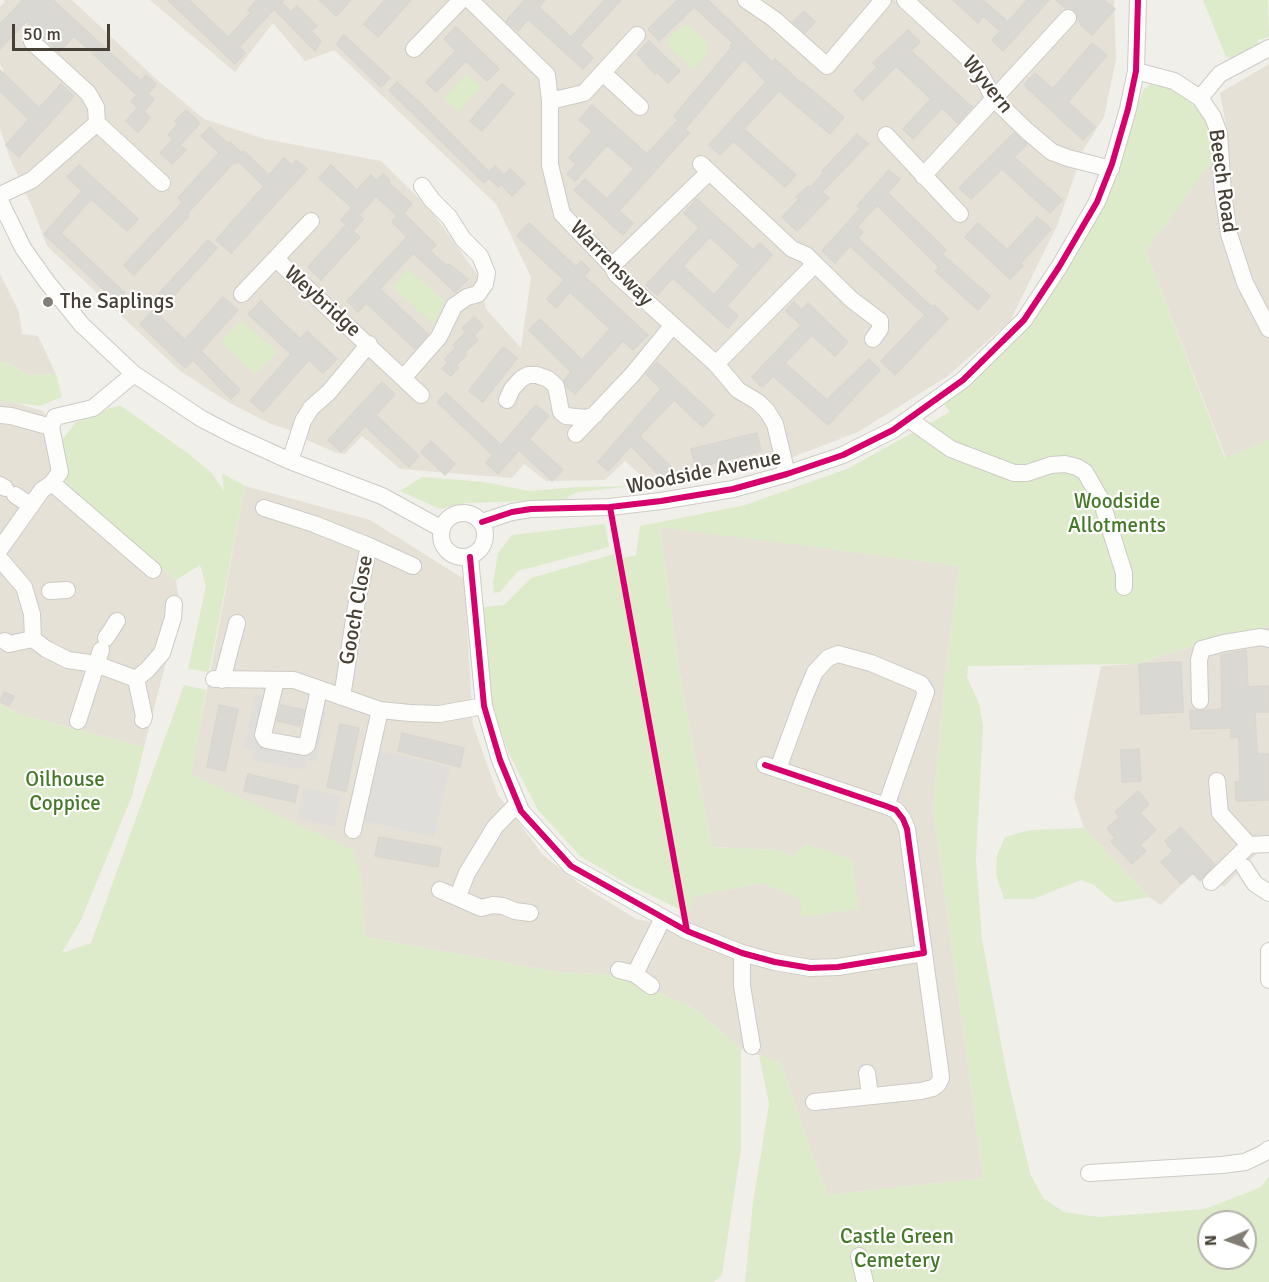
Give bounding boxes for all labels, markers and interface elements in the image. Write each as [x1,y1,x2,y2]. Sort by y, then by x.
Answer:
scale bar [15,12,112,50]
text: 50 m [23,23,61,45]
street label: Wyvern [956,51,1018,119]
street label: Beech Road [1202,127,1242,235]
street label: Warrensway [564,216,658,312]
street label: Weybridge [278,261,366,343]
place label: The Saplings [60,289,174,315]
marker: The Saplings [41,295,55,309]
street label: Woodside Avenue [625,446,783,500]
park label: Woodside Allotments [1068,489,1166,539]
street label: Gooch Close [335,553,379,667]
park label: Oilhouse Coppice [25,767,105,817]
north arrow [1197,1210,1257,1270]
park label: Castle Green Cemetery [840,1224,954,1274]
text: N [1201,1235,1221,1246]

